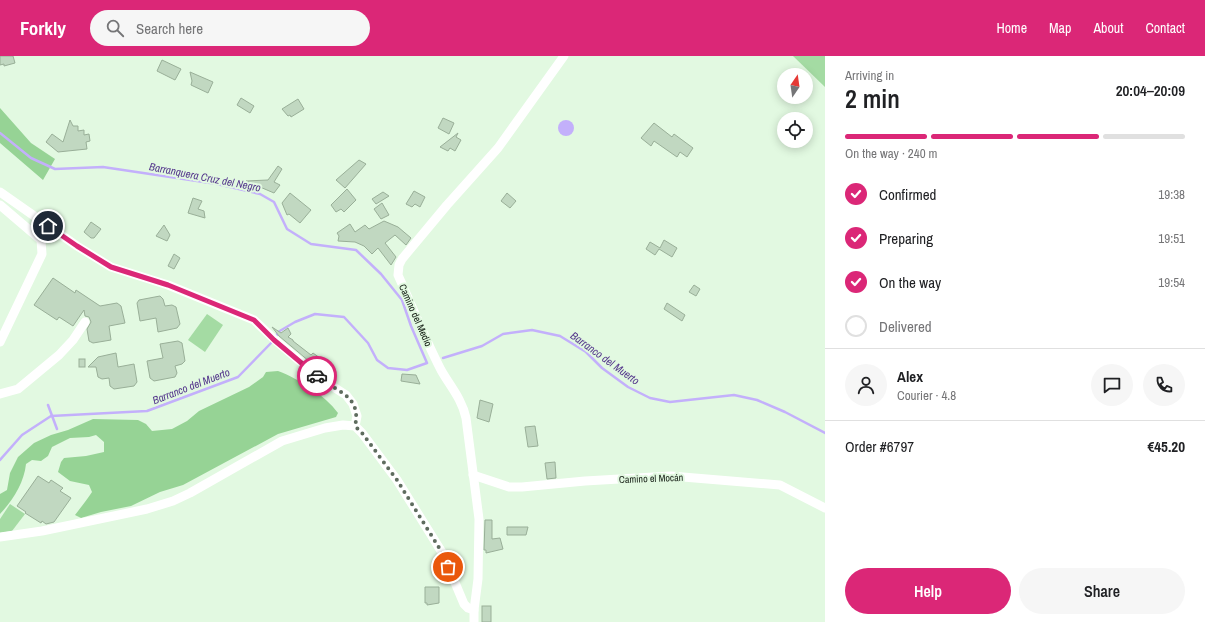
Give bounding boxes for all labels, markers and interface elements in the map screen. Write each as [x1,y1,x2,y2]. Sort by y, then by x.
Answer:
search box [90,10,370,46]
text: Forkly [20,15,66,41]
icon: search [104,17,126,39]
text: Search here [136,18,203,39]
text: Home [996,19,1027,37]
text: Map [1049,19,1071,37]
text: About [1093,19,1123,37]
text: Contact [1145,19,1185,37]
text: Arriving in [845,67,894,84]
north arrow [777,68,813,104]
map controls [777,68,813,148]
text: 20:04–20:09 [1116,80,1185,101]
text: 2 min [845,81,900,116]
button: locate [777,112,813,148]
text: On the way · 240 m [845,145,937,162]
water label: Barranquera Cruz del Negro [148,159,262,195]
icon: check [845,183,867,205]
text: Confirmed [879,184,936,205]
text: 19:38 [1158,186,1185,203]
pin [31,209,65,243]
icon: home [37,215,59,237]
icon: check [845,227,867,249]
text: Preparing [879,228,933,249]
text: 19:51 [1158,230,1185,247]
icon: check [845,271,867,293]
text: On the way [879,272,941,293]
text: 19:54 [1158,274,1185,291]
street label: Camino del Medio [396,282,435,349]
text: Delivered [879,316,932,337]
water label: Barranco del Muerto [568,328,642,388]
courier [297,356,337,396]
button: person [845,364,887,406]
button: chat [1091,364,1133,406]
button: phone [1143,364,1185,406]
water label: Barranco del Muerto [150,365,232,407]
icon: car [306,365,328,387]
text: Alex [897,366,923,387]
text: Courier · 4.8 [897,387,956,404]
text: Order #6797 [845,436,914,457]
text: €45.20 [1147,436,1185,457]
street label: Camino el Mocán [619,471,683,486]
pin [431,550,465,584]
icon: bag [437,556,459,578]
button: Help [845,568,1011,614]
button: Share [1019,568,1185,614]

